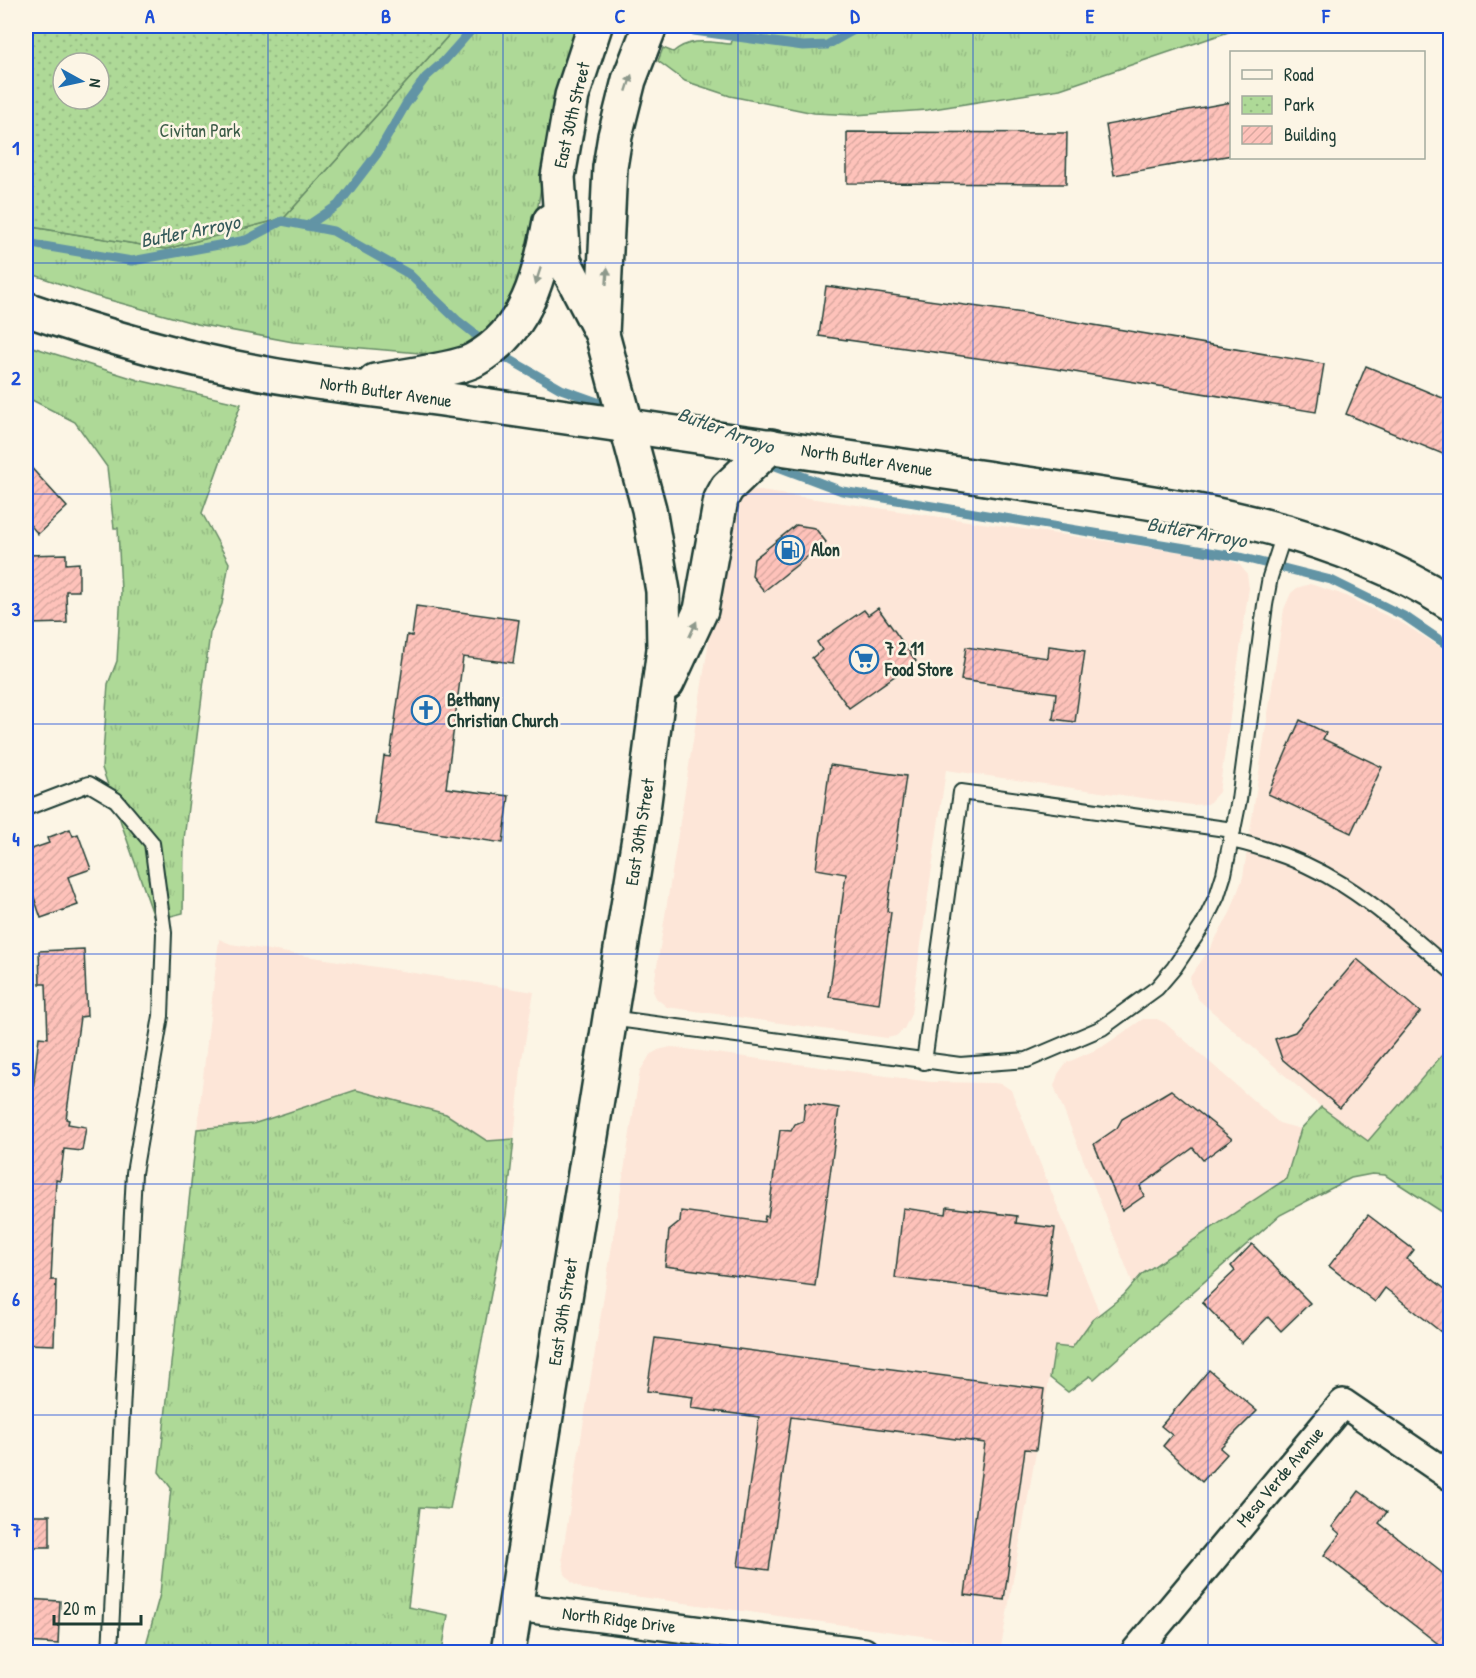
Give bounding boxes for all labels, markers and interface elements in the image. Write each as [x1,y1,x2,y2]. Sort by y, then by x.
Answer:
text: A [145,2,155,29]
text: B [381,2,391,29]
text: C [615,2,626,29]
text: D [850,2,860,29]
text: E [1086,2,1095,29]
text: F [1321,2,1331,29]
north arrow [51,51,111,111]
legend [1230,51,1425,159]
street label: East 30th Street [547,59,596,170]
text: Road [1284,62,1314,87]
one-way arrow [624,74,634,92]
text: N [84,77,107,89]
text: Park [1284,92,1315,117]
park label: Civitan Park [160,118,241,143]
text: Building [1284,122,1336,147]
text: 1 [12,134,20,161]
water label: Butler Arroyo [138,207,244,254]
one-way arrow [602,266,611,285]
one-way arrow [532,267,542,285]
text: 2 [11,364,21,391]
street label: North Butler Avenue [319,370,454,413]
water label: Butler Arroyo [674,400,780,461]
street label: North Butler Avenue [800,437,935,482]
water label: Butler Arroyo [1145,510,1251,555]
fuel station icon: Alon [774,534,806,566]
place label: Alon [811,537,840,562]
text: 3 [12,595,21,622]
one-way arrow [688,620,697,637]
place label: 7 2 11 Food Store [884,636,954,682]
supermarket icon: 7 2 11 Food Store [848,643,880,675]
place label: Bethany Christian Church [447,687,558,733]
church icon: Bethany Christian Church [410,694,442,726]
street label: East 30th Street [619,776,660,887]
text: 4 [12,825,20,852]
text: 5 [12,1055,21,1082]
street label: East 30th Street [542,1256,583,1367]
text: 6 [12,1285,20,1312]
street label: Mesa Verde Avenue [1230,1421,1329,1532]
text: 7 [10,1516,21,1543]
scale bar [54,1588,141,1626]
text: 20 m [63,1596,96,1621]
street label: North Ridge Drive [561,1600,677,1639]

